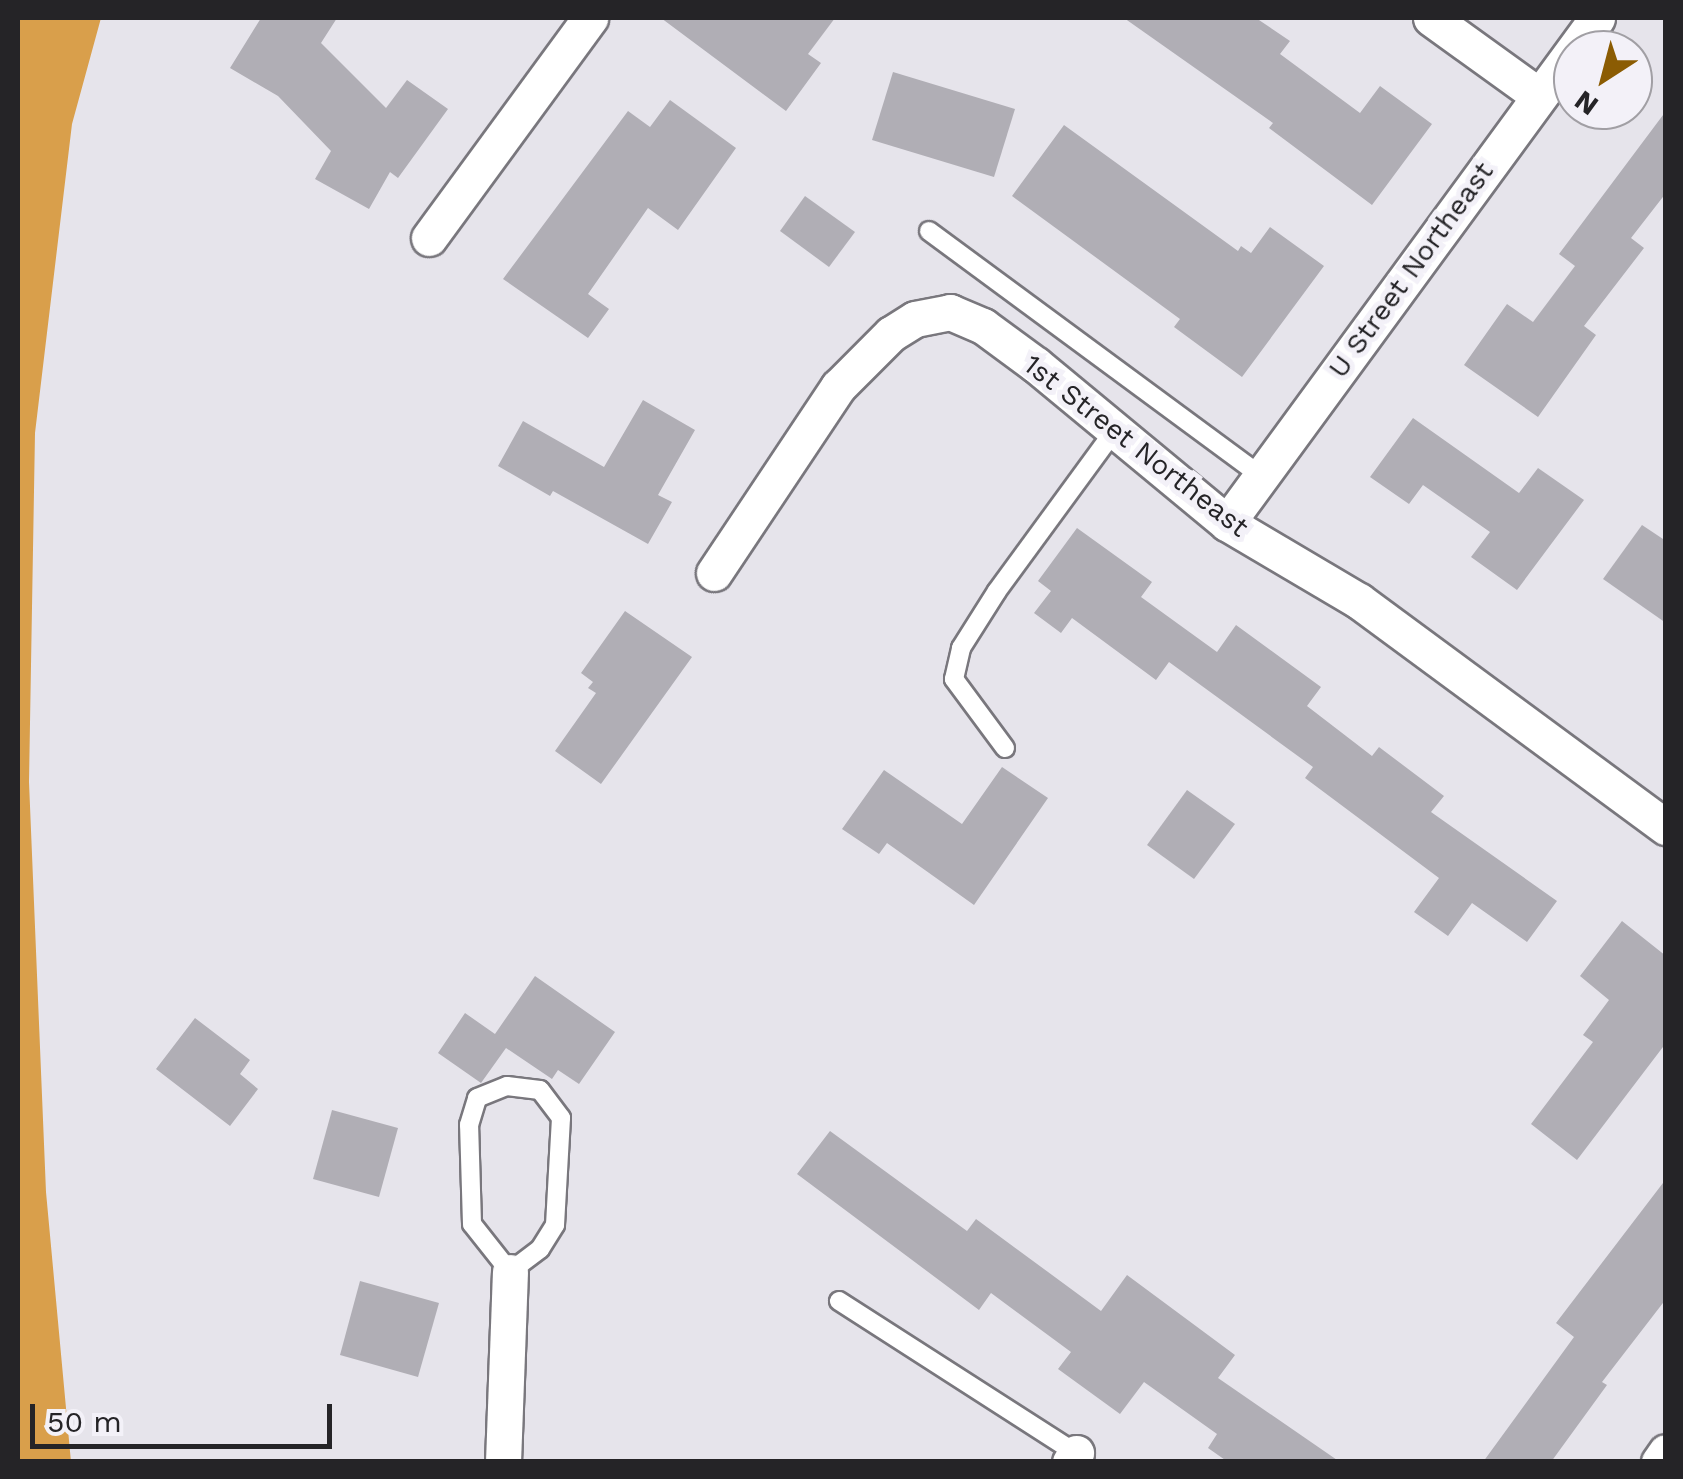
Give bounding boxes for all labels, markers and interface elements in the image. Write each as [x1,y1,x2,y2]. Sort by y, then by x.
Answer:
north arrow [1553,30,1653,130]
text: N [1568,84,1604,123]
street label: U Street Northeast [1321,156,1501,384]
street label: 1st Street Northeast [1017,348,1255,544]
scale bar [35,1384,338,1446]
text: 50 m [47,1404,122,1439]

